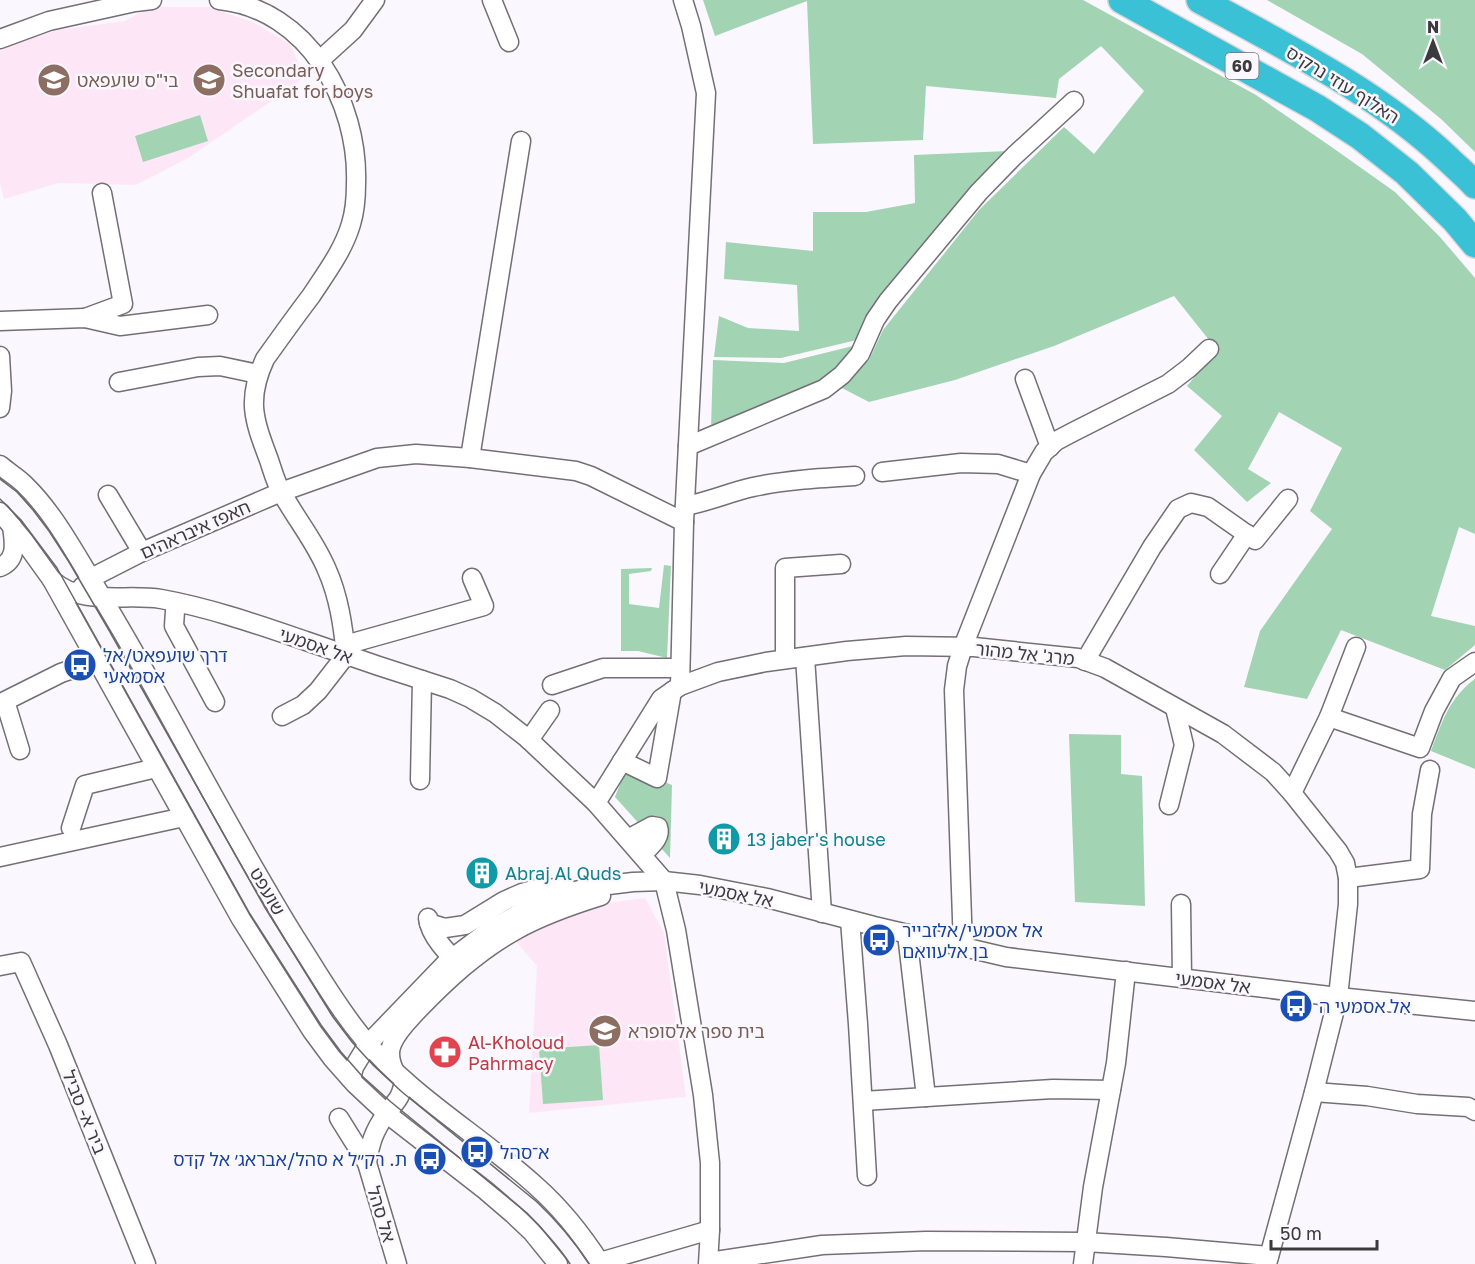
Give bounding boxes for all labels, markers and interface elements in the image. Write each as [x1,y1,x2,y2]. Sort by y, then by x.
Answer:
north arrow [1403,12,1463,72]
text: N [1427,17,1439,37]
street label: האלוף עוזי נרקיס [1282,40,1404,128]
road number: 60 [1226,53,1258,79]
place label: Secondary Shuafat for boys [232,59,373,102]
school or university icon: בי"ס שועפאט [36,62,72,98]
school or university icon: Secondary Shuafat for boys [191,62,227,98]
place label: בי"ס שועפאט [77,69,179,91]
street label: חאפז איבראהים [136,495,254,563]
street label: אל אסמעי [276,622,356,668]
street label: מרג' אל מהור [974,637,1076,669]
place label: דרך שועפאט/אל אסמאעי [103,644,228,687]
bus stop icon: דרך שועפאט/אל אסמאעי [62,647,98,683]
building icon: 13 jaber's house [706,821,742,857]
place label: 13 jaber's house [747,828,886,850]
building icon: Abraj Al Quds [464,855,500,891]
place label: Abraj Al Quds [505,862,621,884]
street label: שועפט [246,863,290,919]
street label: אל אסמעי [697,875,775,911]
place label: אל אסמעי/אלזבייר בן אלעוואם [902,919,1043,962]
bus stop icon: אל אסמעי/אלזבייר בן אלעוואם [861,922,897,958]
street label: אל אסמעי [1174,966,1252,998]
bus stop icon: אל אסמעי ה [1278,988,1314,1024]
place label: אל אסמעי ה [1319,995,1411,1017]
school or university icon: בית ספר אלסופרא [587,1013,623,1049]
place label: בית ספר אלסופרא [628,1020,765,1042]
place label: Al-Kholoud Pahrmacy [468,1031,564,1074]
pharmacy icon: Al-Kholoud Pahrmacy [427,1034,463,1070]
street label: ביר א- סביל [58,1067,112,1157]
bus stop icon: א־סהל [459,1134,495,1170]
bus stop icon: ת. רק״ל א סהל/אבראג׳ אל קדס [412,1141,448,1177]
place label: א־סהל [500,1141,549,1163]
place label: ת. רק״ל א סהל/אבראג׳ אל קדס [173,1148,407,1170]
street label: אל סהל [363,1183,401,1245]
scale bar [1271,1213,1378,1251]
text: 50 m [1280,1222,1322,1244]

